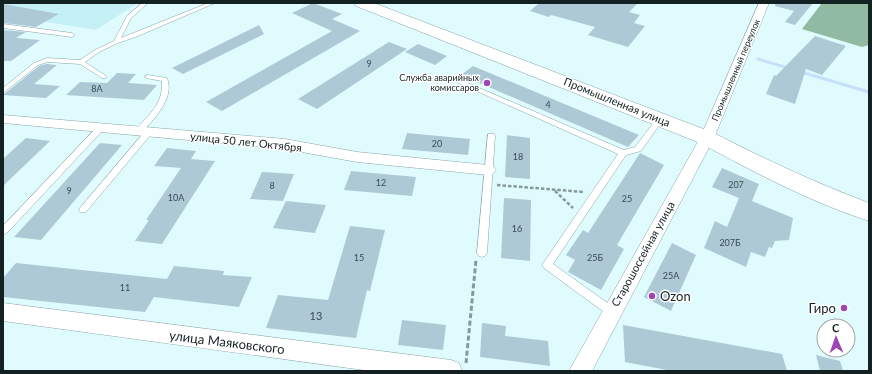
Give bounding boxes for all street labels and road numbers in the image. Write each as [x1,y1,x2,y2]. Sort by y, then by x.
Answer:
street label: Промышленный переулок [709,17,762,122]
street label: Промышленная улица [562,74,672,129]
street label: улица 50 лет Октября [190,129,302,154]
street label: Старошоссейная улица [608,199,677,309]
street label: улица Маяковского [168,327,286,357]

